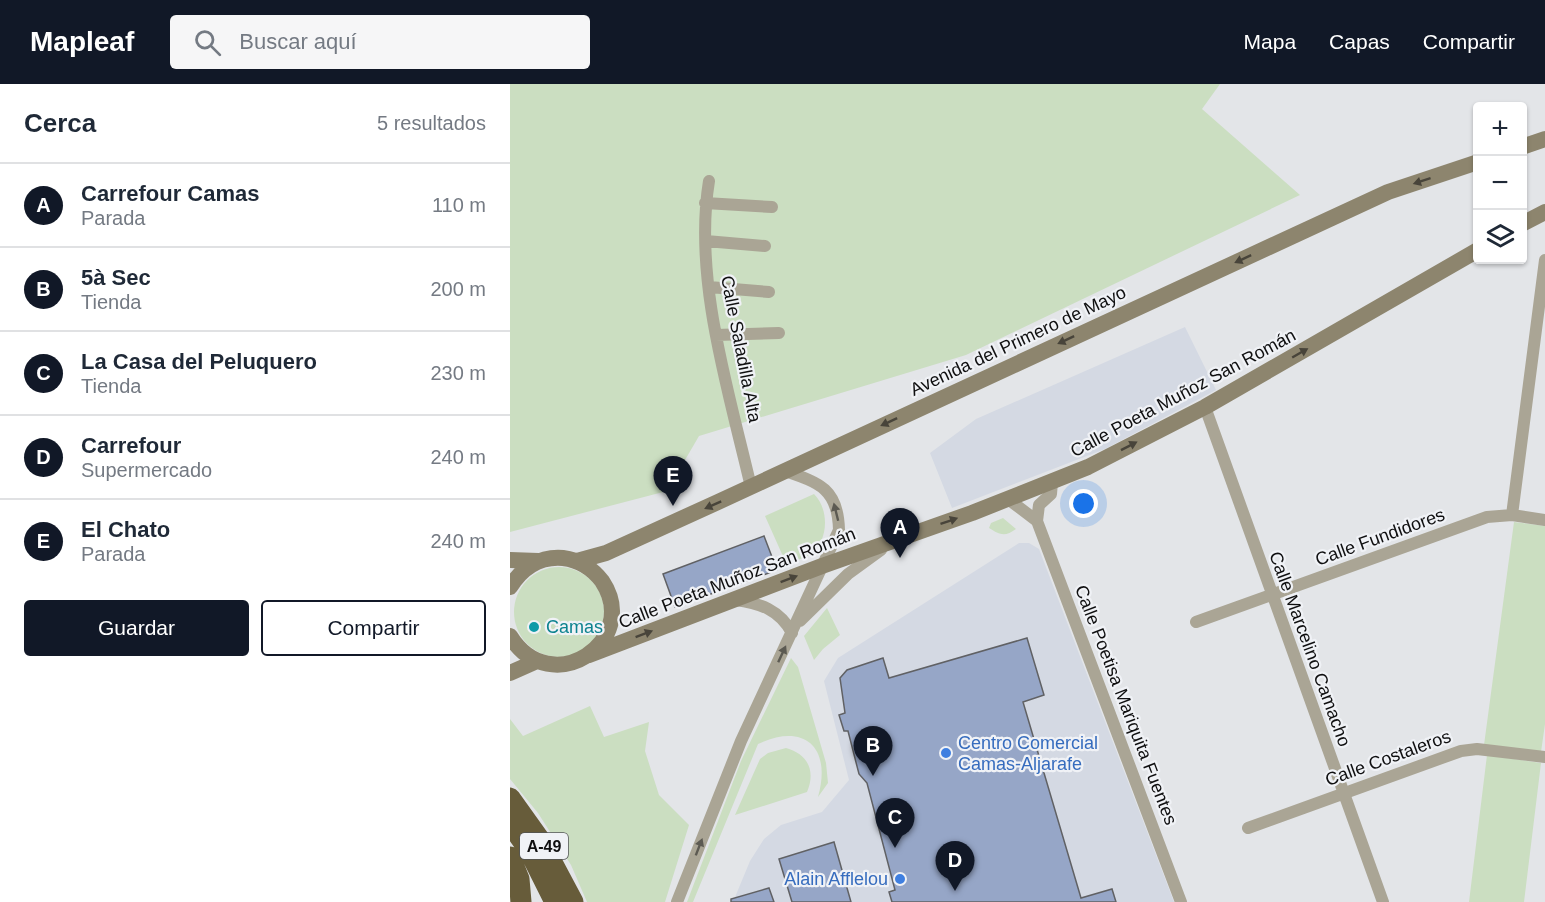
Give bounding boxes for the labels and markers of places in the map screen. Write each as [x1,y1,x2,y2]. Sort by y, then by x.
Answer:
pin: E [654,456,692,506]
pin: A [880,508,920,558]
place label: Camas [546,617,603,637]
marker: Camas [527,620,541,634]
pin: B [854,726,892,776]
place label: Centro Comercial Camas-Aljarafe [958,733,1098,774]
marker: Centro Comercial Camas-Aljarafe [939,746,953,760]
pin: C [876,798,914,848]
pin: D [936,842,974,891]
place label: Alain Afflelou [784,869,888,889]
marker: Alain Afflelou [893,872,907,886]

